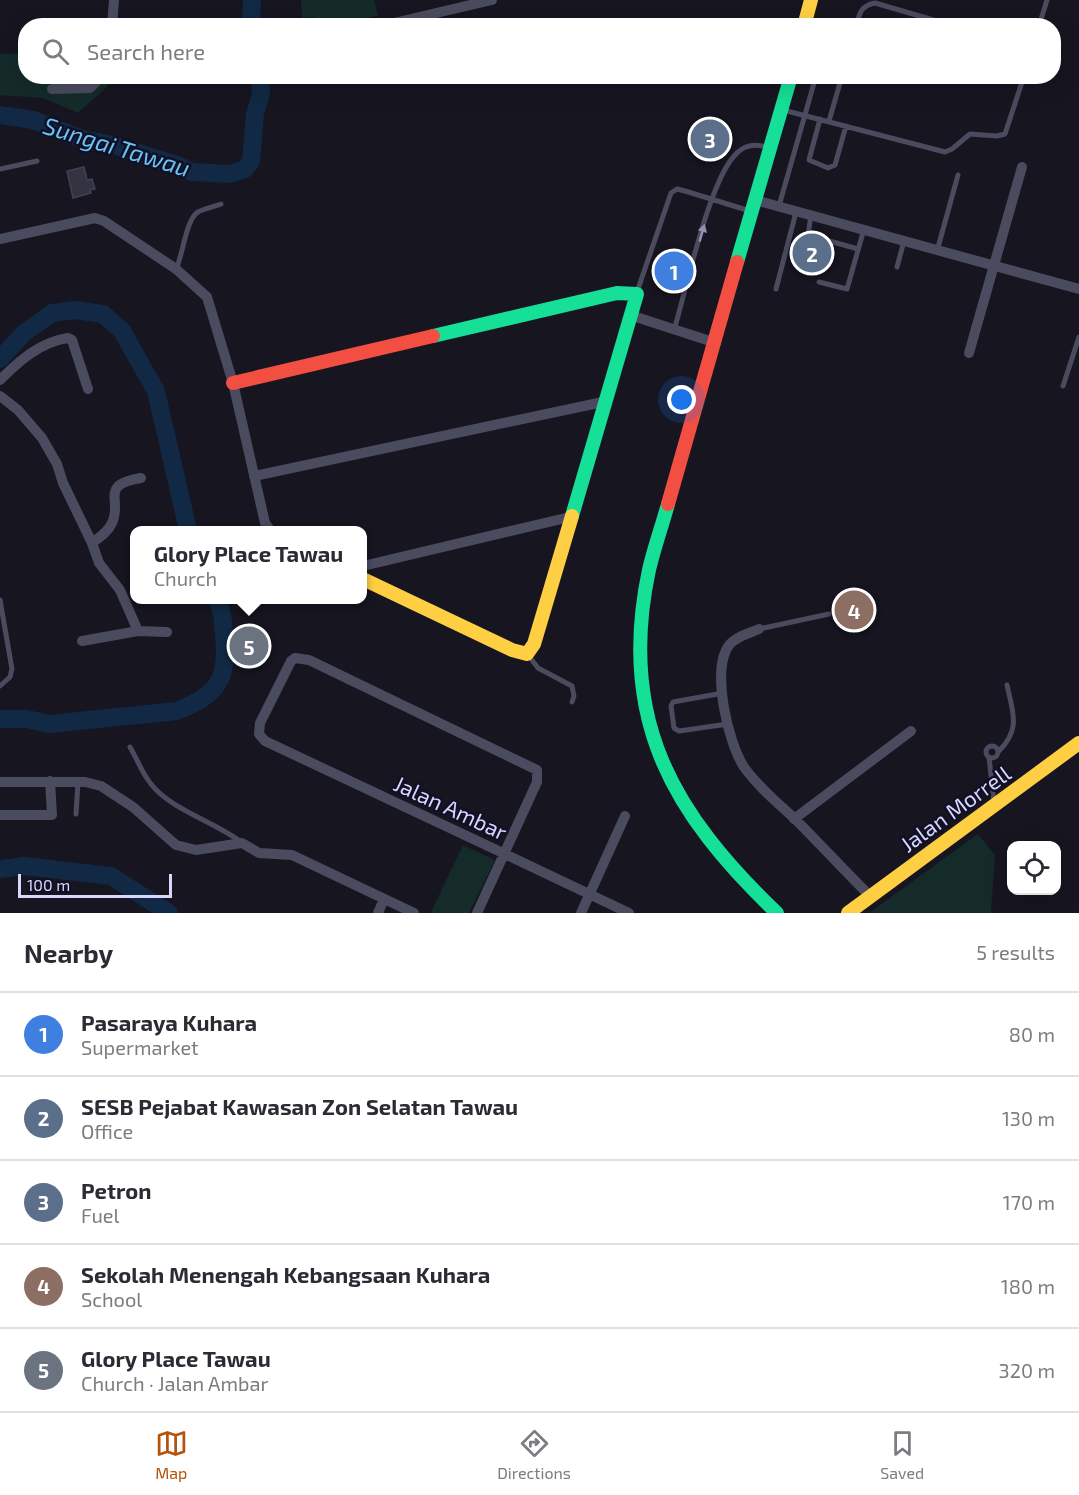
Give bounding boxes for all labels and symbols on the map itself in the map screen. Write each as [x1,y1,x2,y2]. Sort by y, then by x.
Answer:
water label: Sungai Tawau [40,110,194,182]
pin: 3 [690,116,730,162]
one-way arrow [698,224,708,242]
pin: 2 [792,230,832,276]
pin: 1 [654,248,694,294]
your location [667,385,696,414]
pin: 4 [834,588,874,632]
pin: 5 [230,624,268,668]
street label: Jalan Morrell [895,759,1016,857]
street label: Jalan Ambar [390,769,512,845]
scale bar [18,871,172,898]

